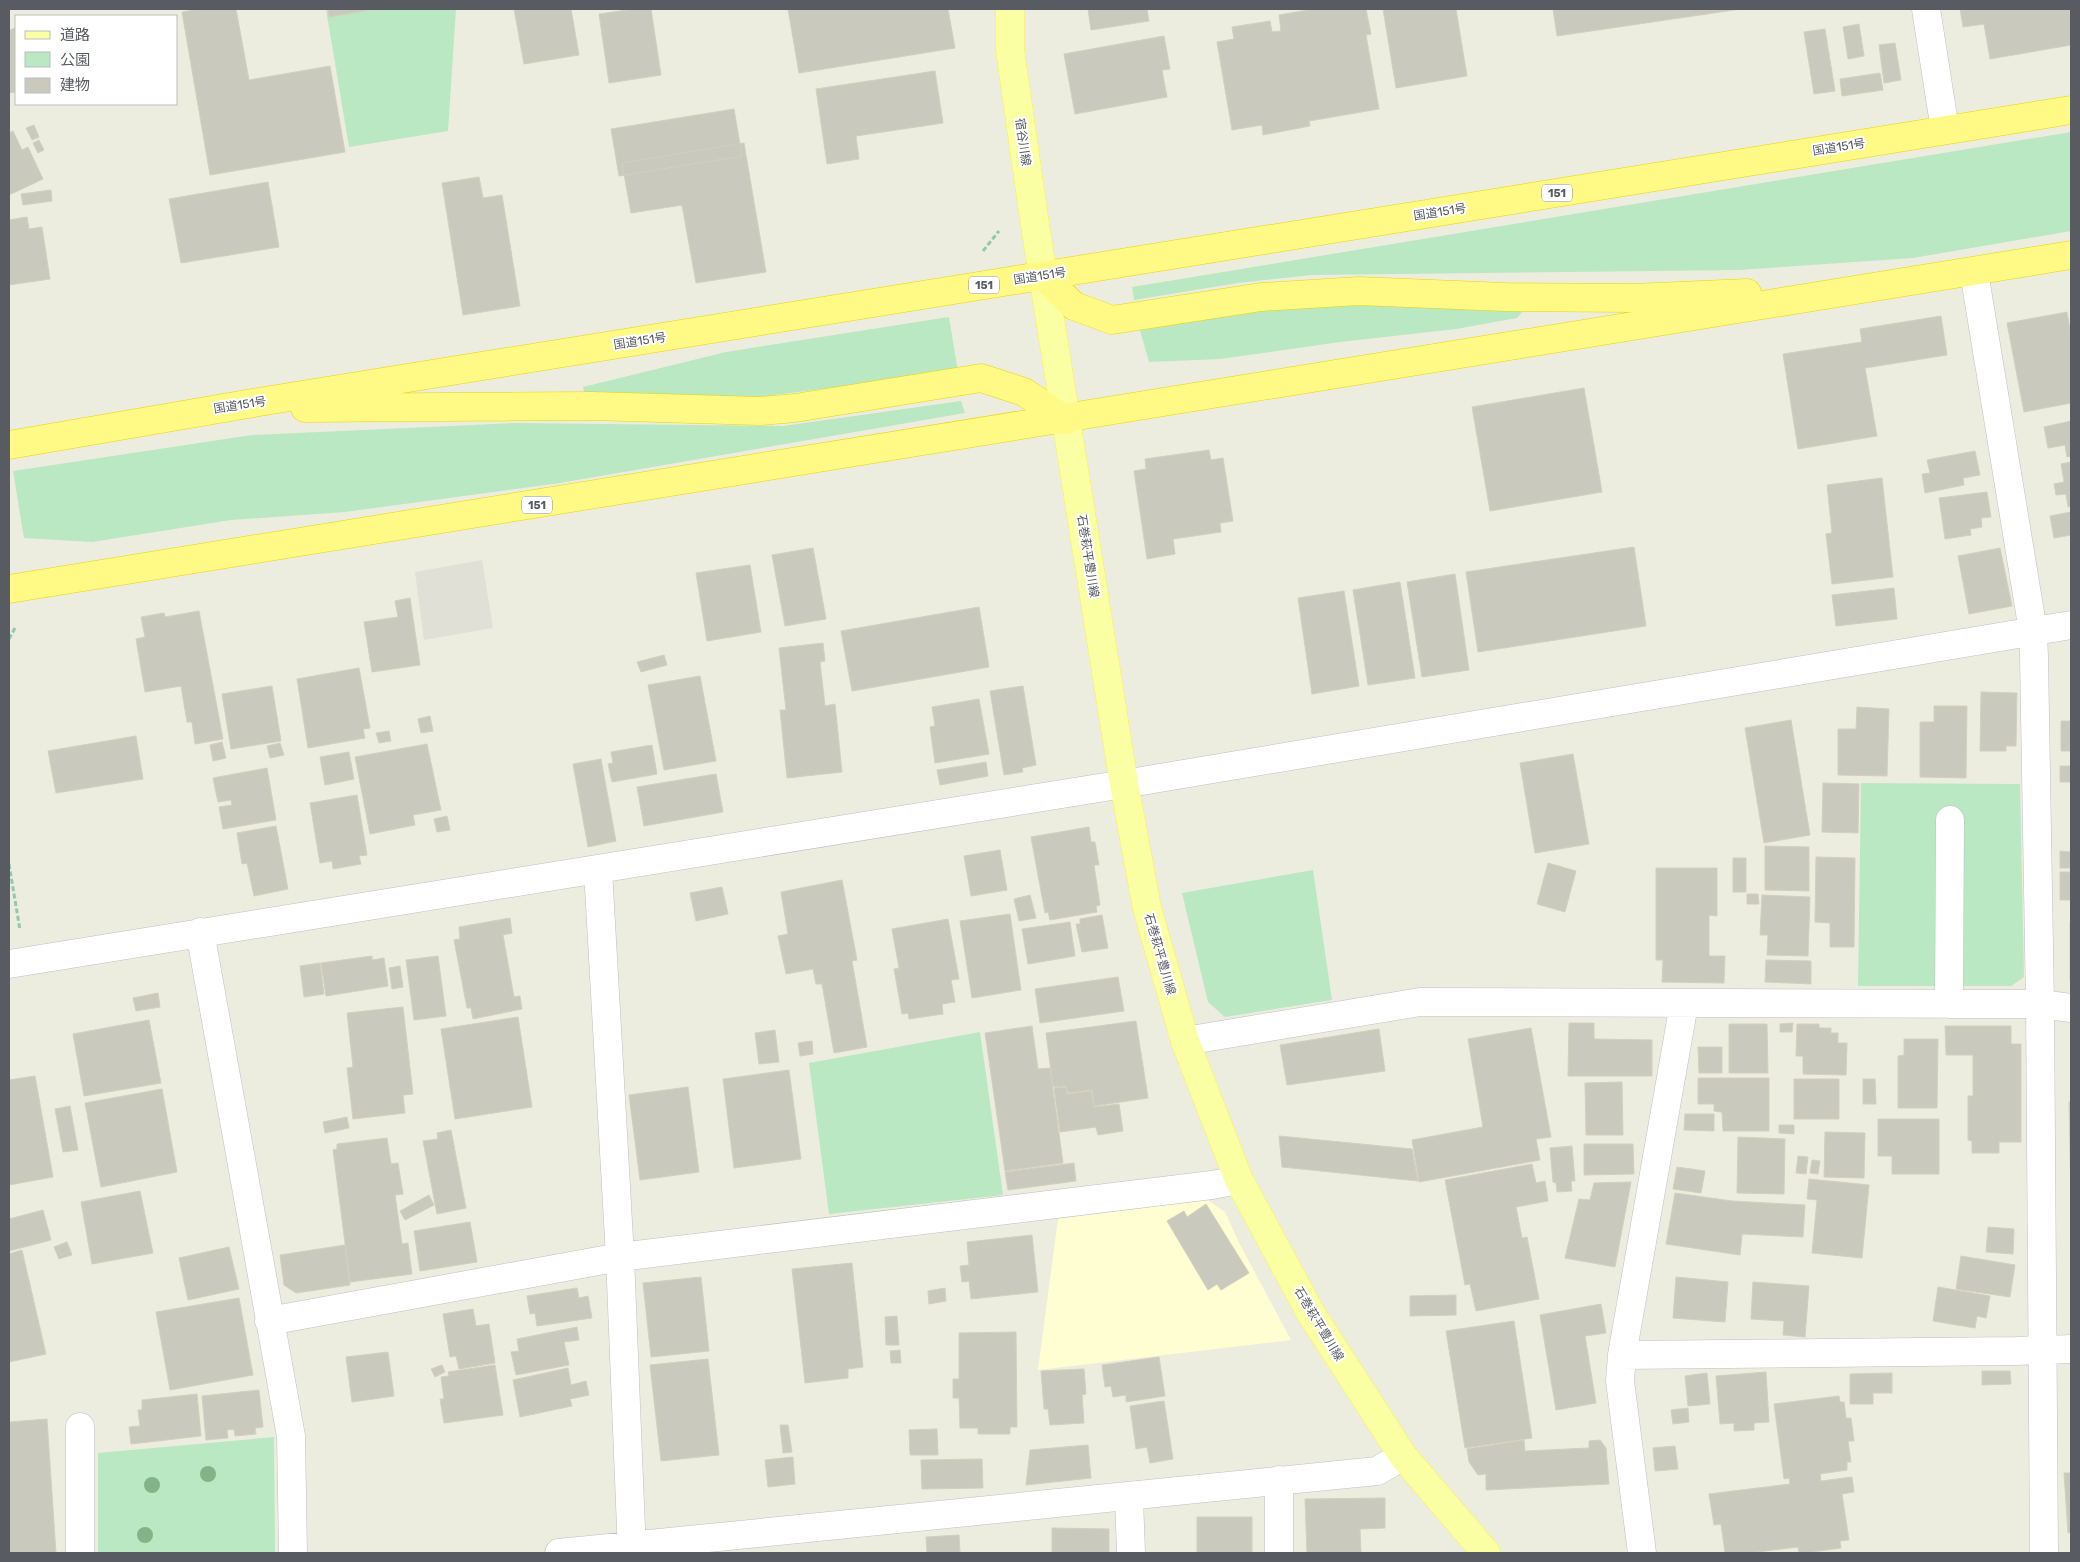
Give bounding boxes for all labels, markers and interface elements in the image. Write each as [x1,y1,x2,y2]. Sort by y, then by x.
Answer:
legend [15,15,178,105]
text: 道路 [60,26,90,44]
text: 公園 [60,51,90,69]
text: 建物 [60,76,90,94]
street label: 宿谷川線 [1013,117,1033,167]
street label: 国道151号 [1812,136,1866,158]
road number: 151 [1542,184,1572,202]
street label: 国道151号 [1413,201,1467,223]
street label: 国道151号 [1013,265,1067,287]
road number: 151 [969,276,999,294]
street label: 国道151号 [613,330,667,352]
street label: 国道151号 [213,394,267,416]
road number: 151 [522,496,552,514]
street label: 石巻萩平豊川線 [1075,513,1101,599]
street label: 石巻萩平豊川線 [1142,912,1178,996]
street label: 石巻萩平豊川線 [1291,1284,1347,1364]

